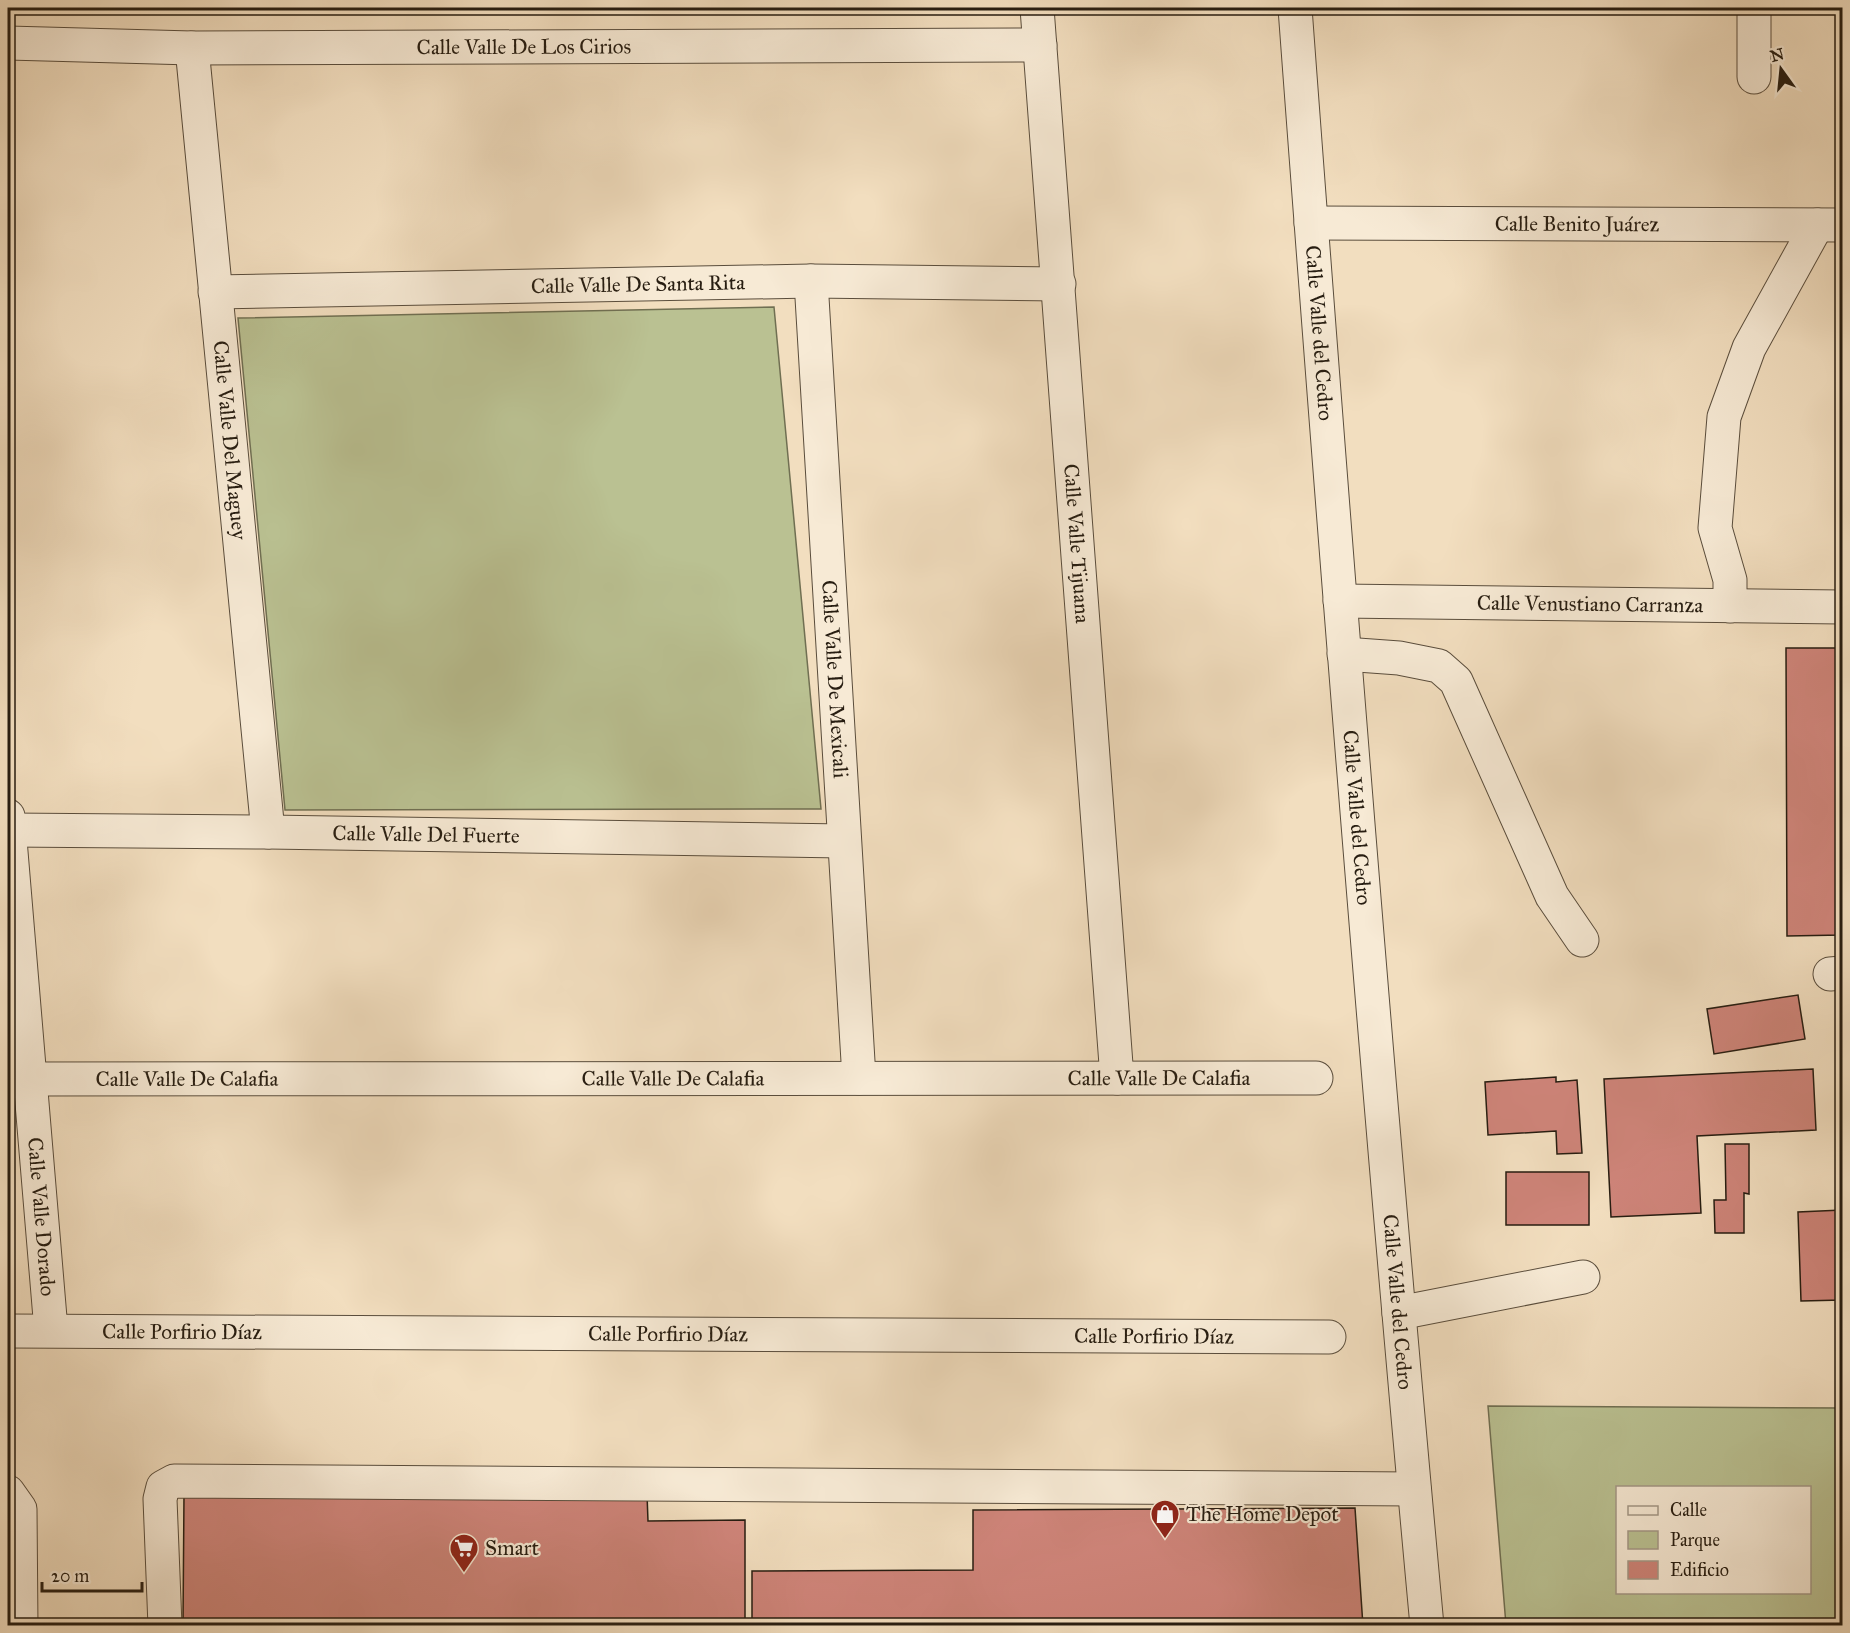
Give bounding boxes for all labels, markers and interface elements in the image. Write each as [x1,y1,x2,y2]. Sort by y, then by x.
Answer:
street label: Calle Valle De Los Cirios [417,33,631,60]
north arrow [1751,39,1811,99]
text: N [1768,44,1787,66]
street label: Calle Benito Juárez [1495,211,1660,237]
street label: Calle Valle del Cedro [1300,244,1339,422]
street label: Calle Valle De Santa Rita [531,269,745,299]
street label: Calle Valle Del Maguey [207,339,253,542]
street label: Calle Valle Tijuana [1058,463,1096,624]
street label: Calle Valle De Mexicali [816,579,854,779]
street label: Calle Venustiano Carranza [1477,590,1703,618]
street label: Calle Valle del Cedro [1337,729,1377,907]
street label: Calle Valle Del Fuerte [332,820,520,849]
street label: Calle Valle De Calafia [582,1065,765,1092]
street label: Calle Valle De Calafia [1068,1065,1251,1091]
street label: Calle Valle De Calafia [96,1066,279,1092]
street label: Calle Valle Dorado [22,1136,61,1297]
street label: Calle Valle del Cedro [1377,1213,1419,1391]
street label: Calle Porfirio Díaz [102,1318,262,1345]
street label: Calle Porfirio Díaz [588,1321,748,1347]
street label: Calle Porfirio Díaz [1074,1323,1234,1350]
legend [1616,1486,1811,1594]
shop icon: The Home Depot [1149,1498,1181,1540]
text: Calle [1670,1499,1707,1521]
place label: The Home Depot [1186,1501,1339,1527]
text: Parque [1670,1529,1720,1552]
supermarket icon: Smart [448,1532,480,1574]
place label: Smart [485,1535,539,1561]
scale bar [42,1555,142,1593]
text: Edificio [1670,1559,1729,1581]
text: 20 m [51,1565,89,1587]

